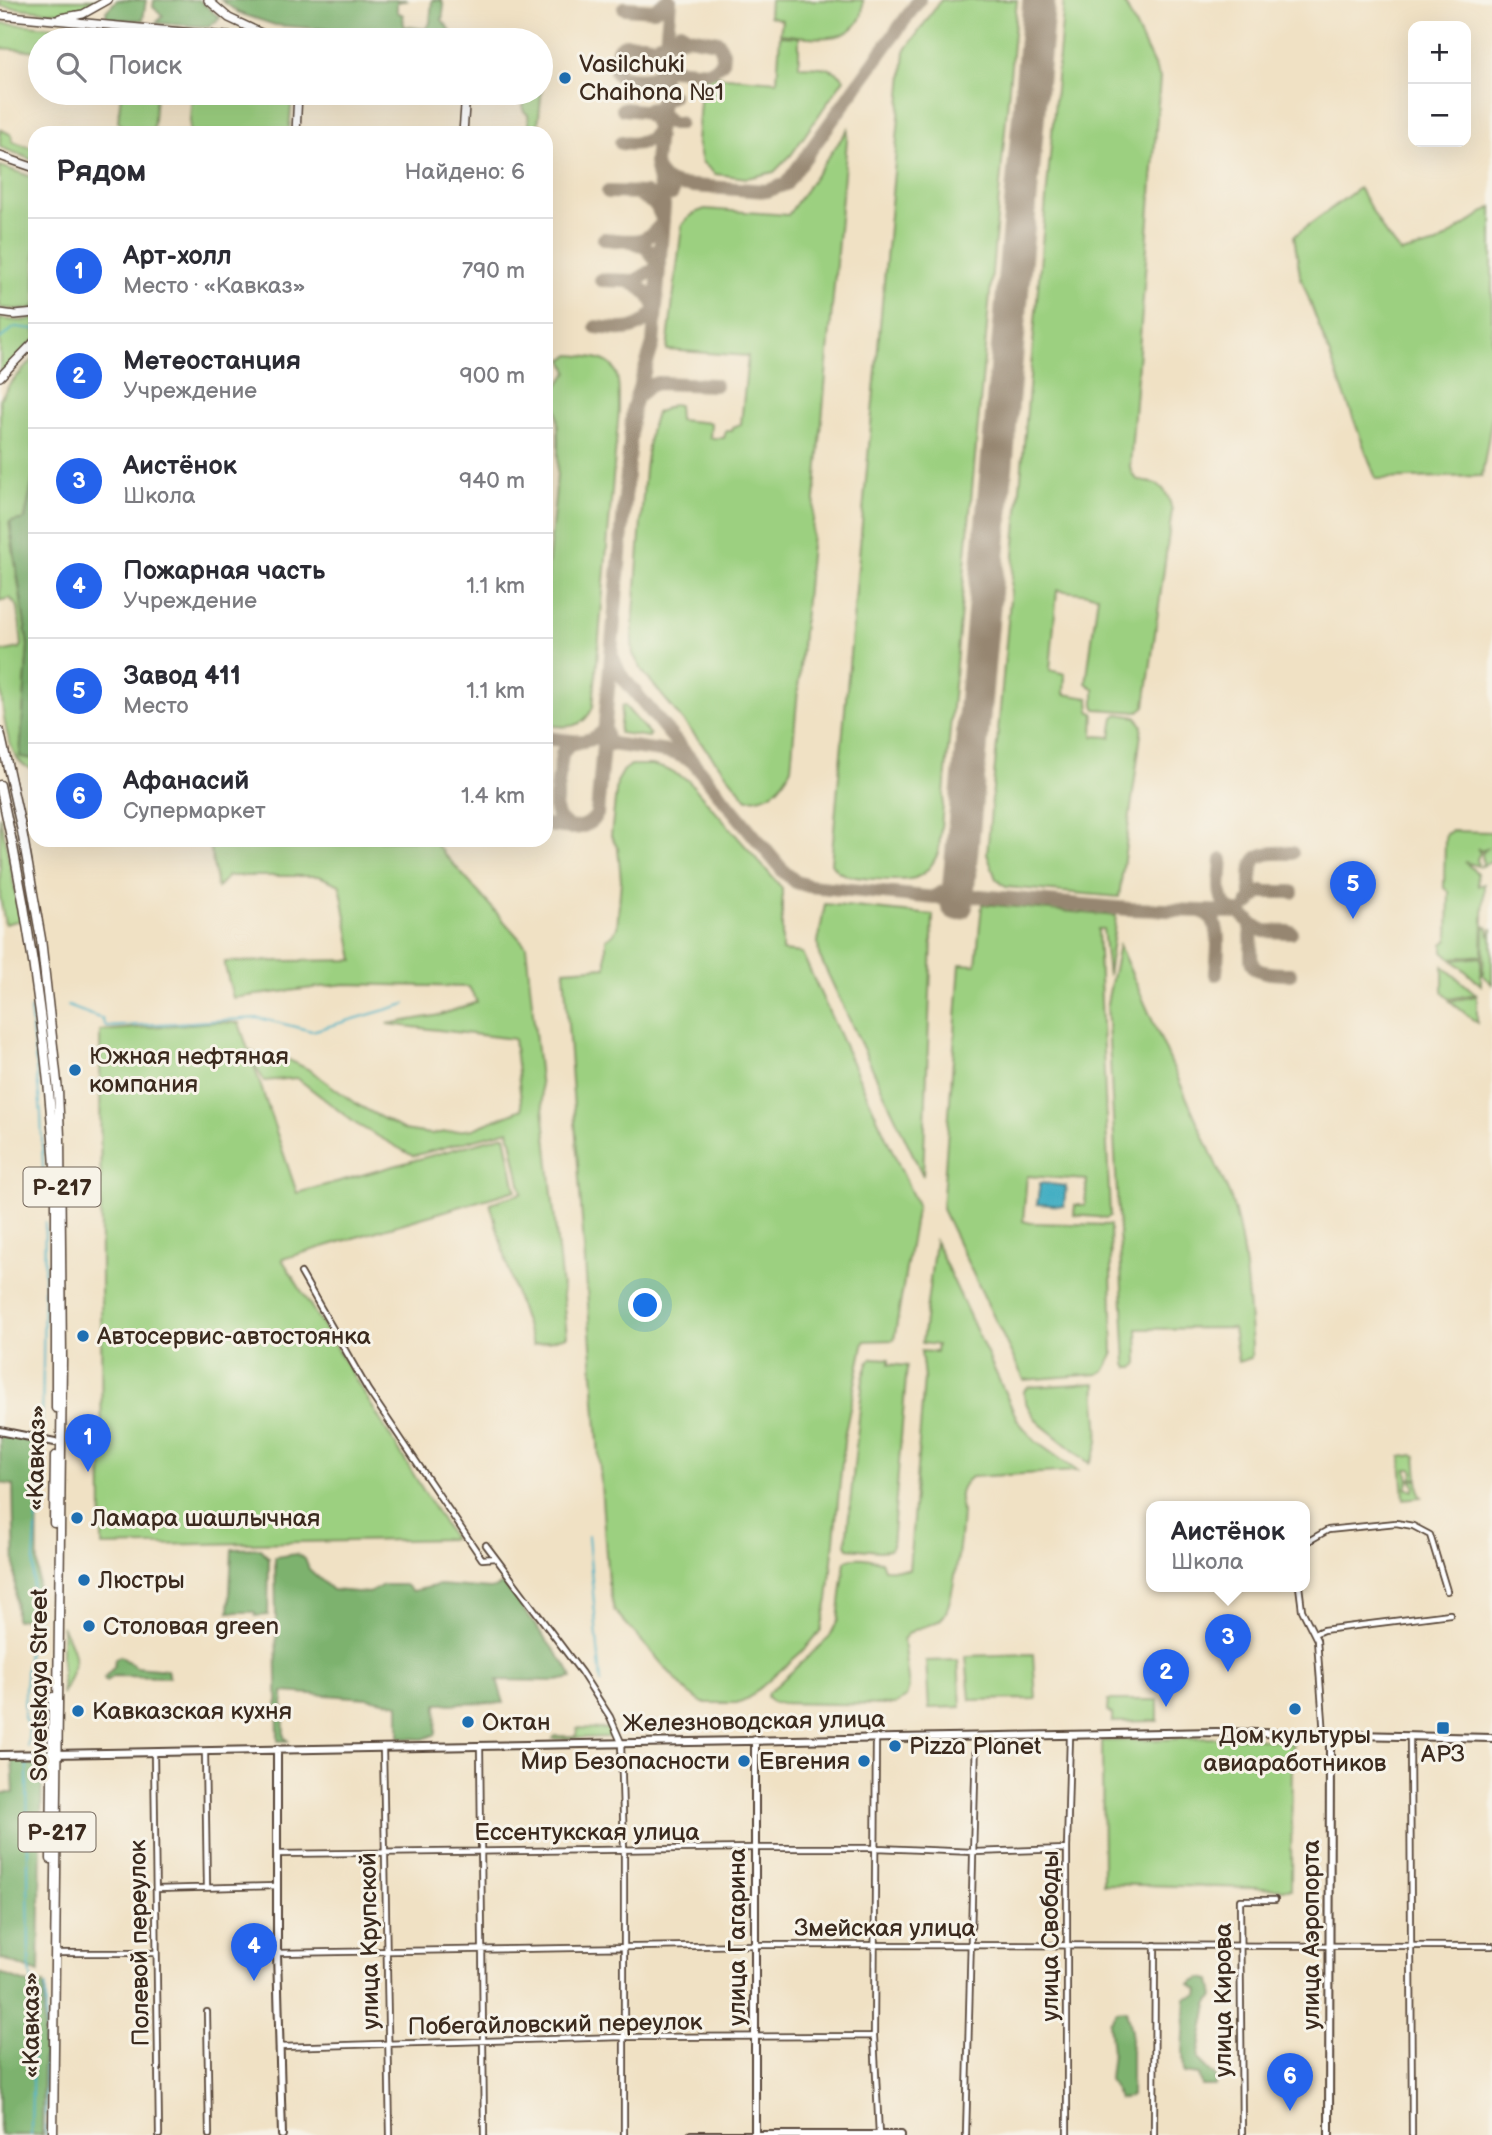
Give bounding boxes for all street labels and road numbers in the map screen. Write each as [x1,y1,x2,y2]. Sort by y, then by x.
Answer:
road number: Р-217 [24,1168,100,1206]
street label: «Кавказ» [21,1405,52,1511]
street label: Sovetskaya Street [25,1588,54,1782]
street label: Железноводская улица [622,1705,886,1738]
road number: Р-217 [18,1812,96,1852]
street label: Ессентукская улица [474,1818,700,1847]
street label: Полевой переулок [123,1839,156,2047]
street label: улица Аэропорта [1297,1840,1326,2030]
street label: улица Гагарина [723,1848,752,2026]
street label: улица Свободы [1036,1850,1065,2022]
street label: улица Крупской [353,1852,386,2030]
street label: Змейская улица [794,1914,976,1943]
street label: улица Кирова [1209,1923,1238,2077]
street label: «Кавказ» [17,1972,46,2078]
street label: Побегайловский переулок [407,2007,703,2042]

